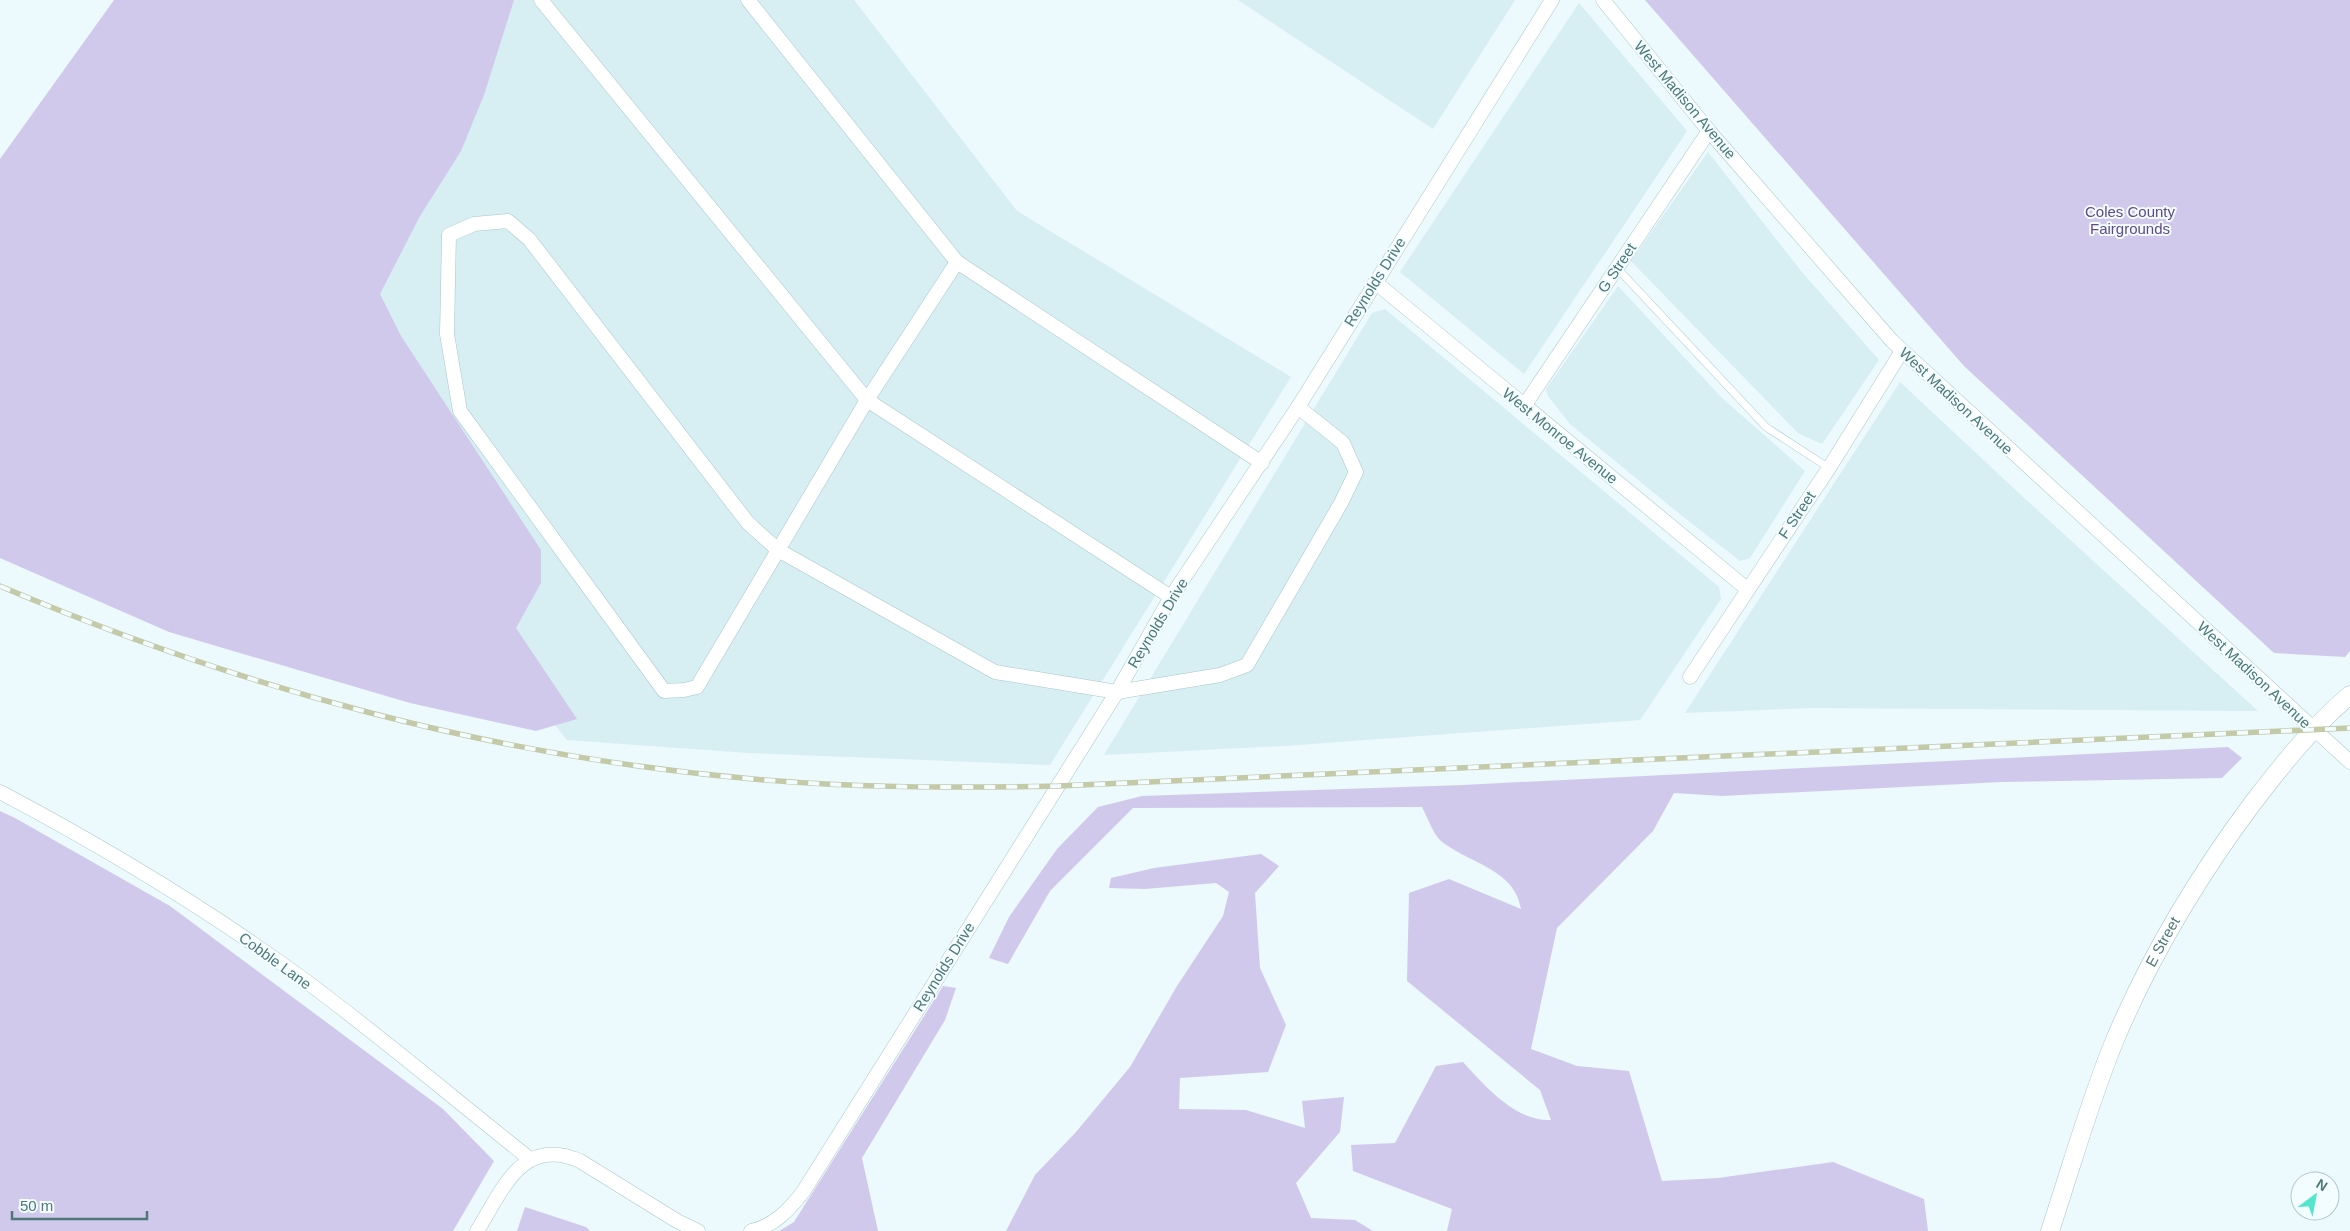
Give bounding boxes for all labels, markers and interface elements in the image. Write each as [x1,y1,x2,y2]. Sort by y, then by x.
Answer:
street label: West Madison Avenue [1631,37,1740,162]
park label: Coles County Fairgrounds [2085,203,2176,237]
street label: Reynolds Drive [1340,234,1409,329]
street label: G Street [1594,239,1640,296]
street label: West Madison Avenue [1896,344,2017,458]
street label: West Monroe Avenue [1499,384,1621,487]
street label: F Street [1775,487,1819,542]
street label: Reynolds Drive [1124,575,1191,671]
street label: West Madison Avenue [2194,618,2315,732]
street label: E Street [2142,913,2183,969]
street label: Reynolds Drive [909,919,978,1014]
street label: Cobble Lane [236,929,315,992]
north arrow [2290,1171,2340,1221]
text: N [2313,1176,2330,1194]
scale bar [12,1188,148,1220]
text: 50 m [20,1197,53,1214]

